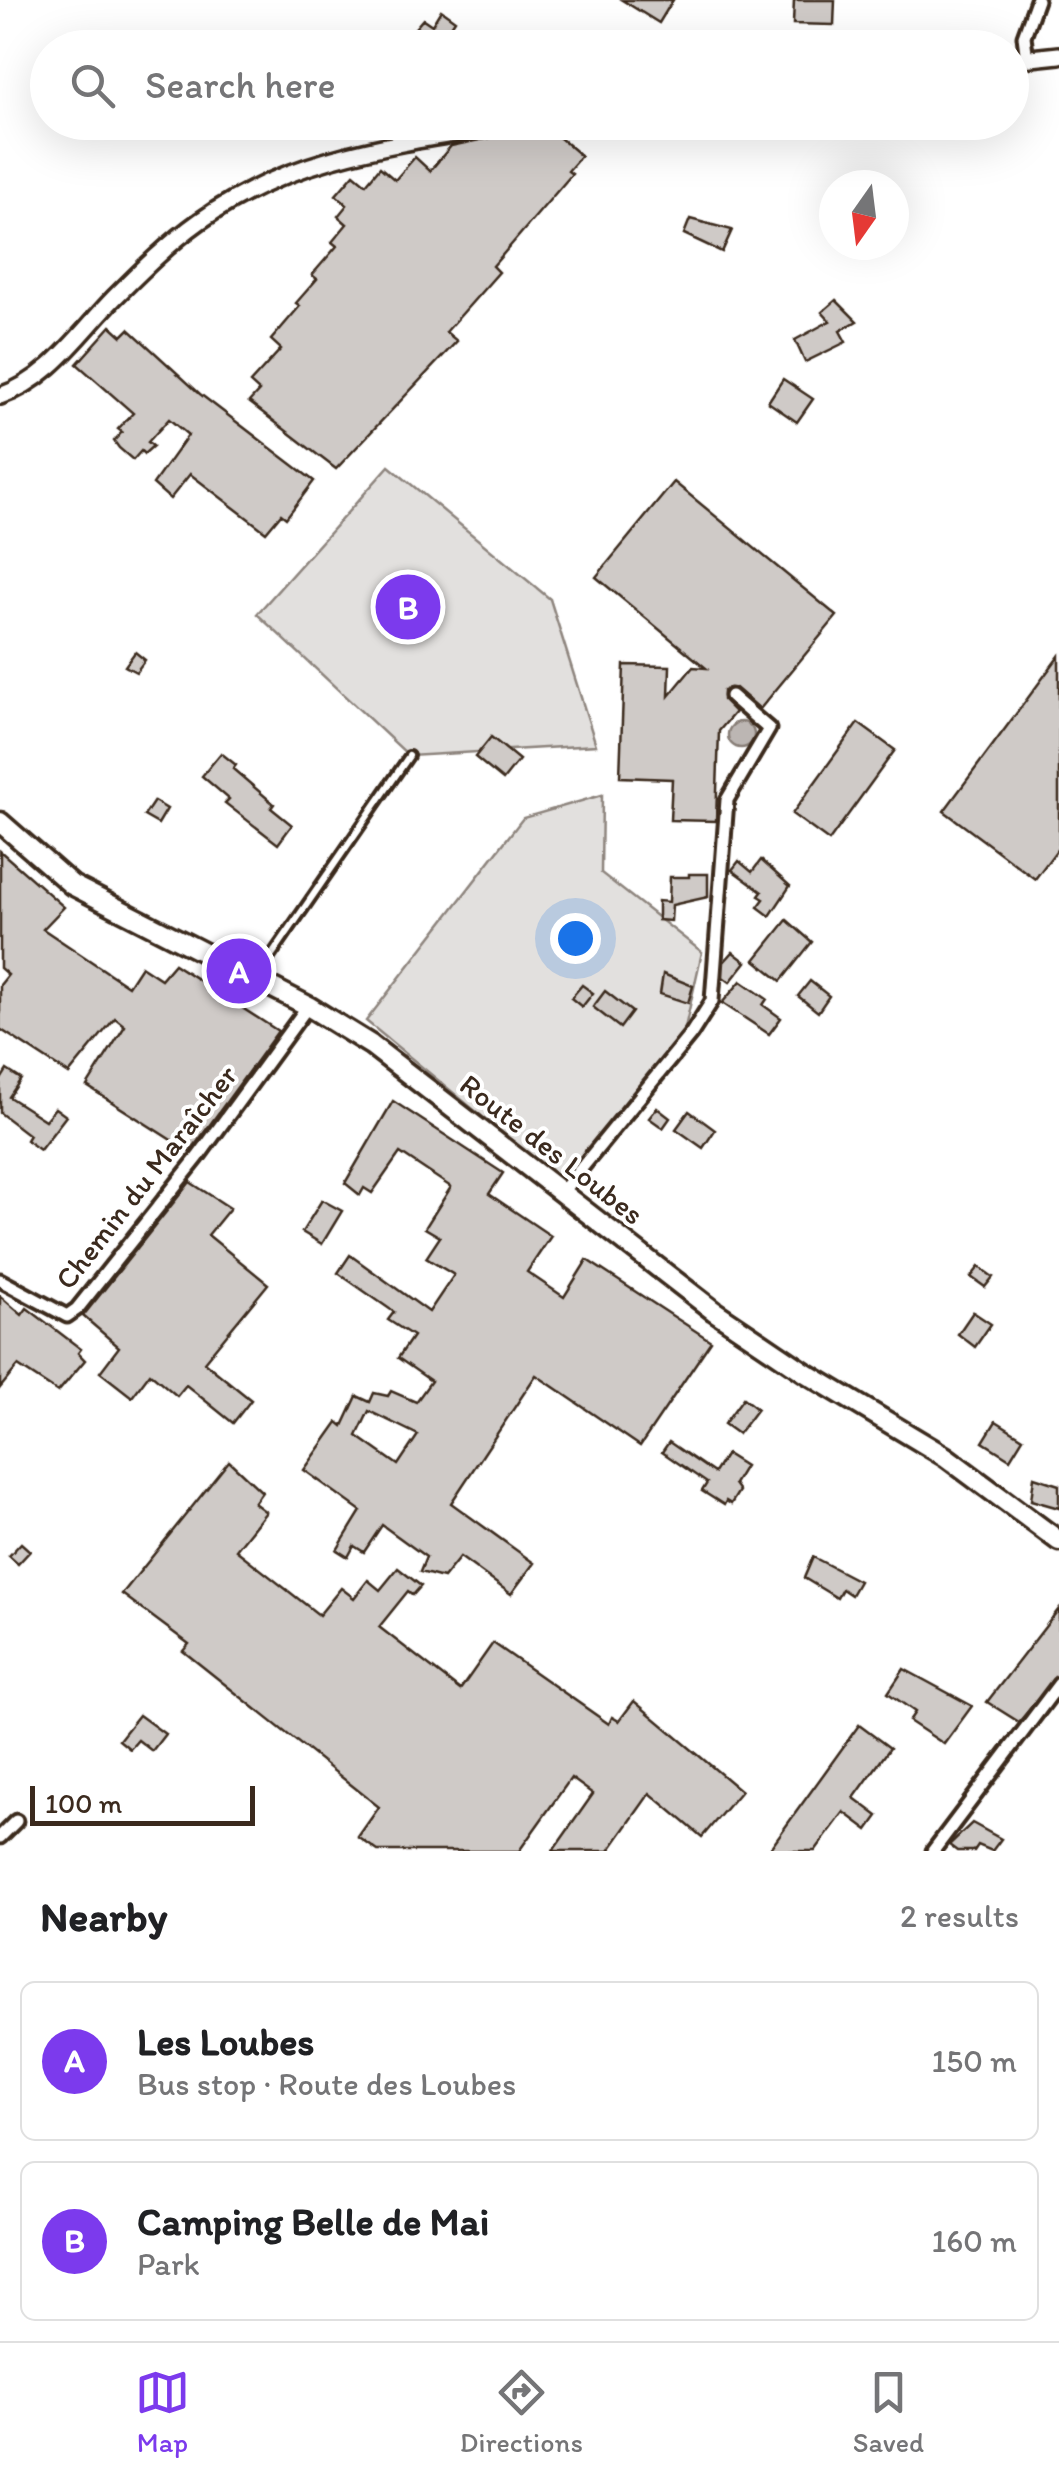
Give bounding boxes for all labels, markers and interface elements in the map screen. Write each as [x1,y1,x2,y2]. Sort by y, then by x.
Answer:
search box [30,30,1029,140]
icon: search [65,58,120,113]
text: Search here [145,62,336,108]
north arrow [819,170,909,260]
pin: B [376,570,440,644]
your location [550,913,601,964]
pin: A [206,934,272,1008]
street label: Chemin du Maraîcher [47,1057,245,1296]
street label: Route des Loubes [453,1066,651,1232]
scale bar [30,1781,255,1826]
text: 100 m [45,1786,122,1820]
text: Nearby [40,1891,167,1942]
text: 2 results [900,1897,1019,1935]
text: Les Loubes [137,2019,314,2065]
text: A [64,2042,85,2080]
text: 150 m [932,2042,1017,2080]
text: Bus stop · Route des Loubes [137,2065,516,2103]
text: Camping Belle de Mai [137,2199,489,2245]
text: B [64,2222,85,2260]
text: 160 m [931,2222,1017,2260]
text: Park [137,2245,200,2283]
tab: Map [135,2365,190,2459]
tab: Directions [460,2365,583,2459]
tab: Saved [853,2365,924,2459]

